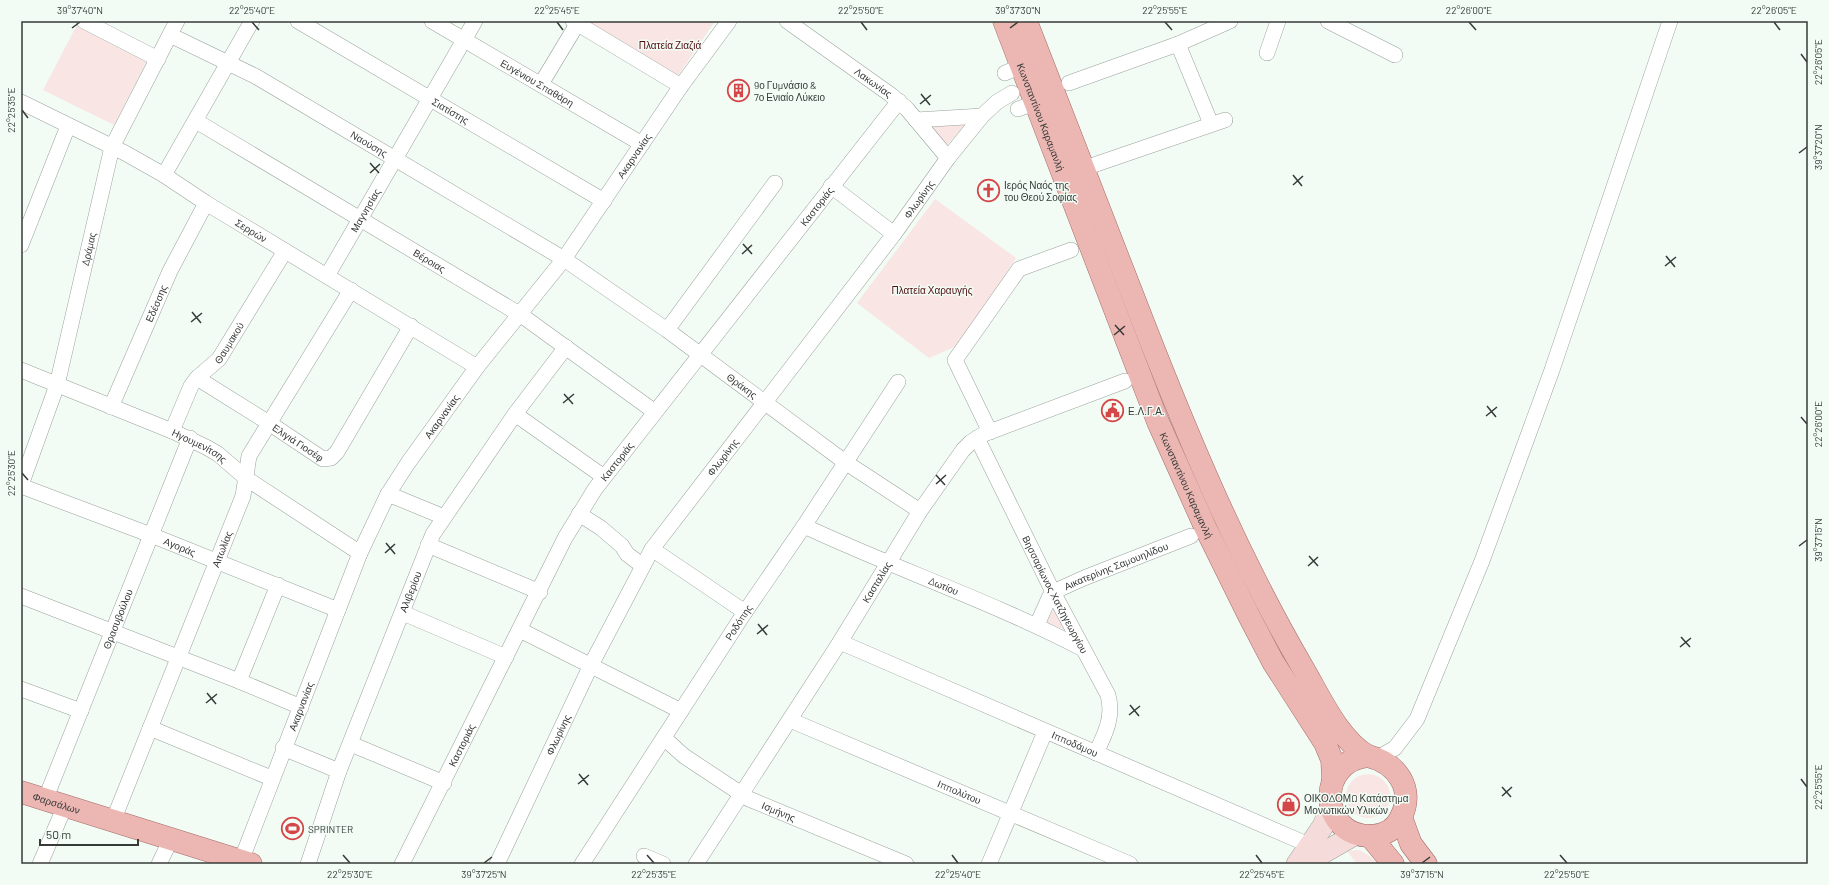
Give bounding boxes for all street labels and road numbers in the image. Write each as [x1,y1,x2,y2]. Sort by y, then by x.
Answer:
street label: Ευγένιου Σπαθάρη [498,57,576,109]
street label: Κωνσταντίνου Καραμανλή [1015,61,1067,173]
street label: Λακωνίας [852,65,895,100]
street label: Σιατίστης [430,95,471,126]
street label: Ναούσης [349,128,390,159]
street label: Ακαρνανίας [614,131,653,180]
street label: Φλωρίνης [901,178,936,221]
street label: Καστοριάς [797,184,836,228]
street label: Μαγνησίας [348,186,383,234]
street label: Σερρών [233,216,269,245]
street label: Δράμας [79,231,98,267]
street label: Βέροιας [411,246,448,275]
street label: Εδέσσης [143,283,169,324]
street label: Θαυμακού [212,320,246,366]
street label: Θράκης [725,370,760,401]
street label: Ακαρνανίας [422,392,462,441]
street label: Ελιγιά Γιοσέφ [270,421,326,464]
street label: Ηγουμενίτσης [170,426,230,465]
street label: Κωνσταντίνου Καραμανλή [1157,430,1216,540]
street label: Φλωρίνης [704,436,741,478]
street label: Καστοριάς [598,439,636,483]
street label: Αιτωλίας [209,529,235,569]
street label: Βησσαρίωνος Χατζηγεωργίου [1020,534,1091,655]
street label: Αγοράς [162,535,198,558]
street label: Αικατερίνης Σαμουηλίδου [1062,540,1170,592]
street label: Κασταλίας [860,559,894,605]
street label: Αλιβερίου [397,569,424,614]
street label: Δωτίου [927,574,960,597]
street label: Θρασυβούλου [100,587,135,651]
street label: Ροδόπης [722,602,755,642]
street label: Ακαρνανίας [286,680,316,732]
street label: Φλωρίνης [543,712,573,757]
street label: Καστοριάς [446,721,477,768]
street label: Ιπποδάμου [1050,728,1100,759]
street label: Ιππολύτου [936,777,983,806]
street label: Φαρσάλων [31,790,82,816]
street label: Ισμήνης [760,799,798,824]

